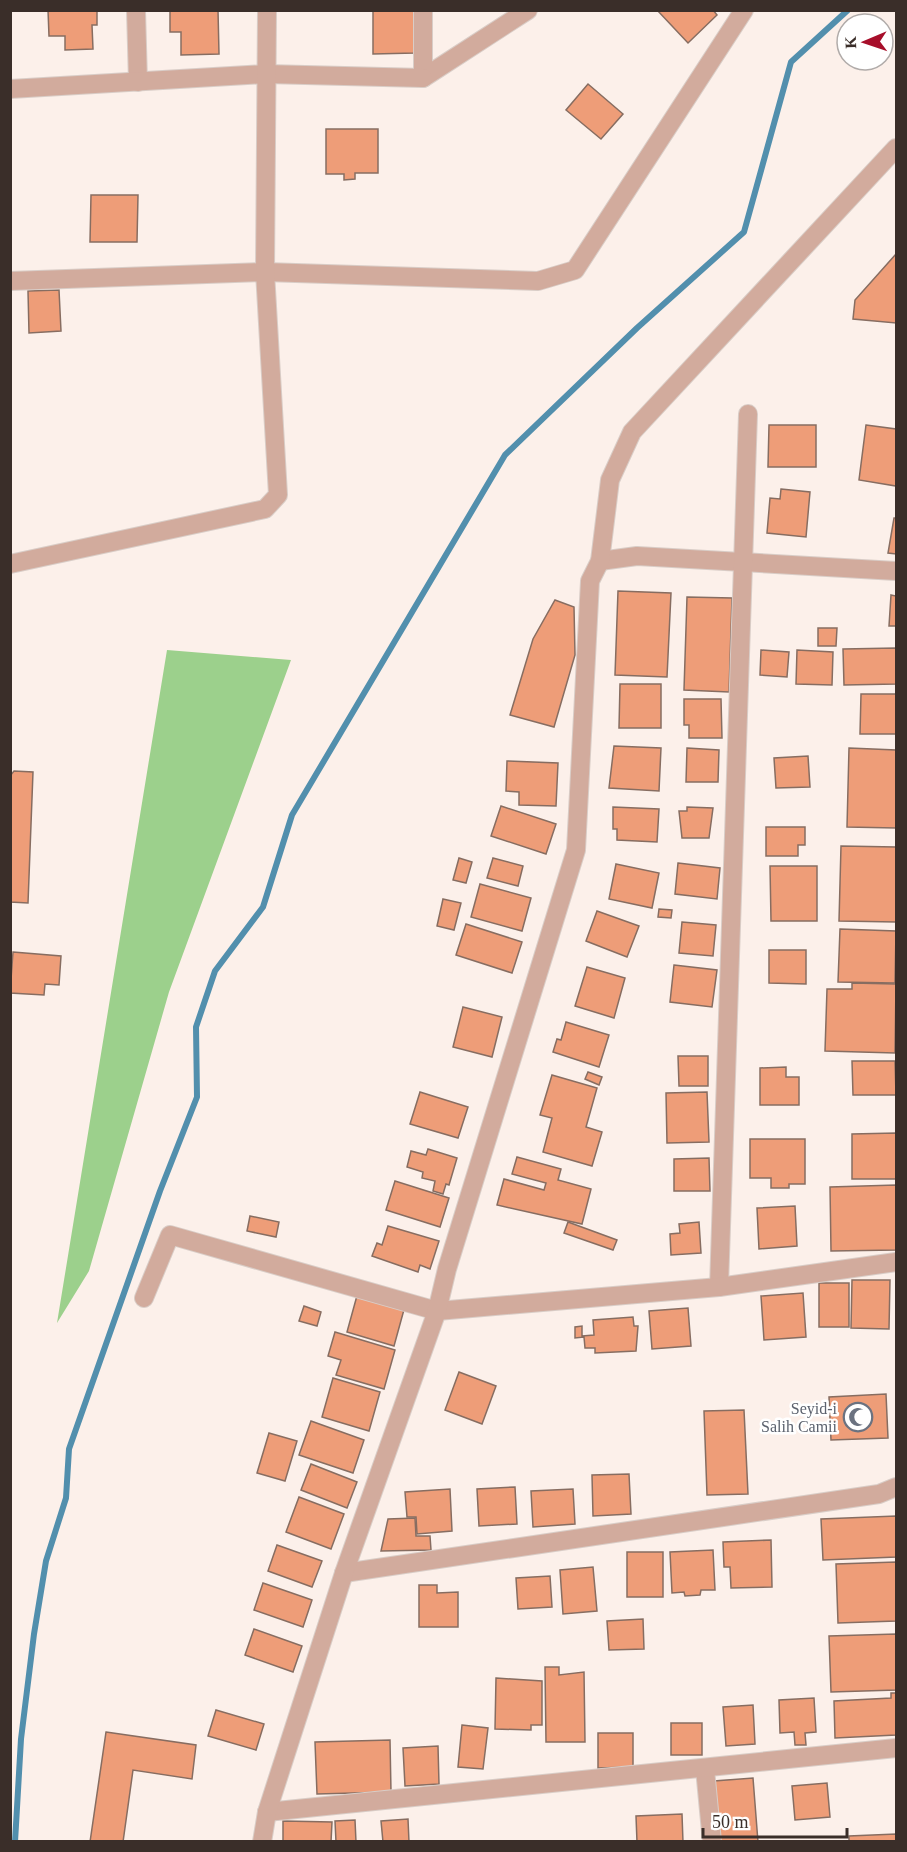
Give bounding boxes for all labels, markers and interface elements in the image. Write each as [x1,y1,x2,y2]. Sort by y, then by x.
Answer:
north arrow [835,12,895,72]
text: K [842,35,859,49]
place label: Seyid-i Salih Camii [761,1400,838,1435]
mosque icon: Seyid-i Salih Camii [842,1401,874,1433]
scale bar [703,1801,847,1839]
text: 50 m [712,1812,749,1832]

